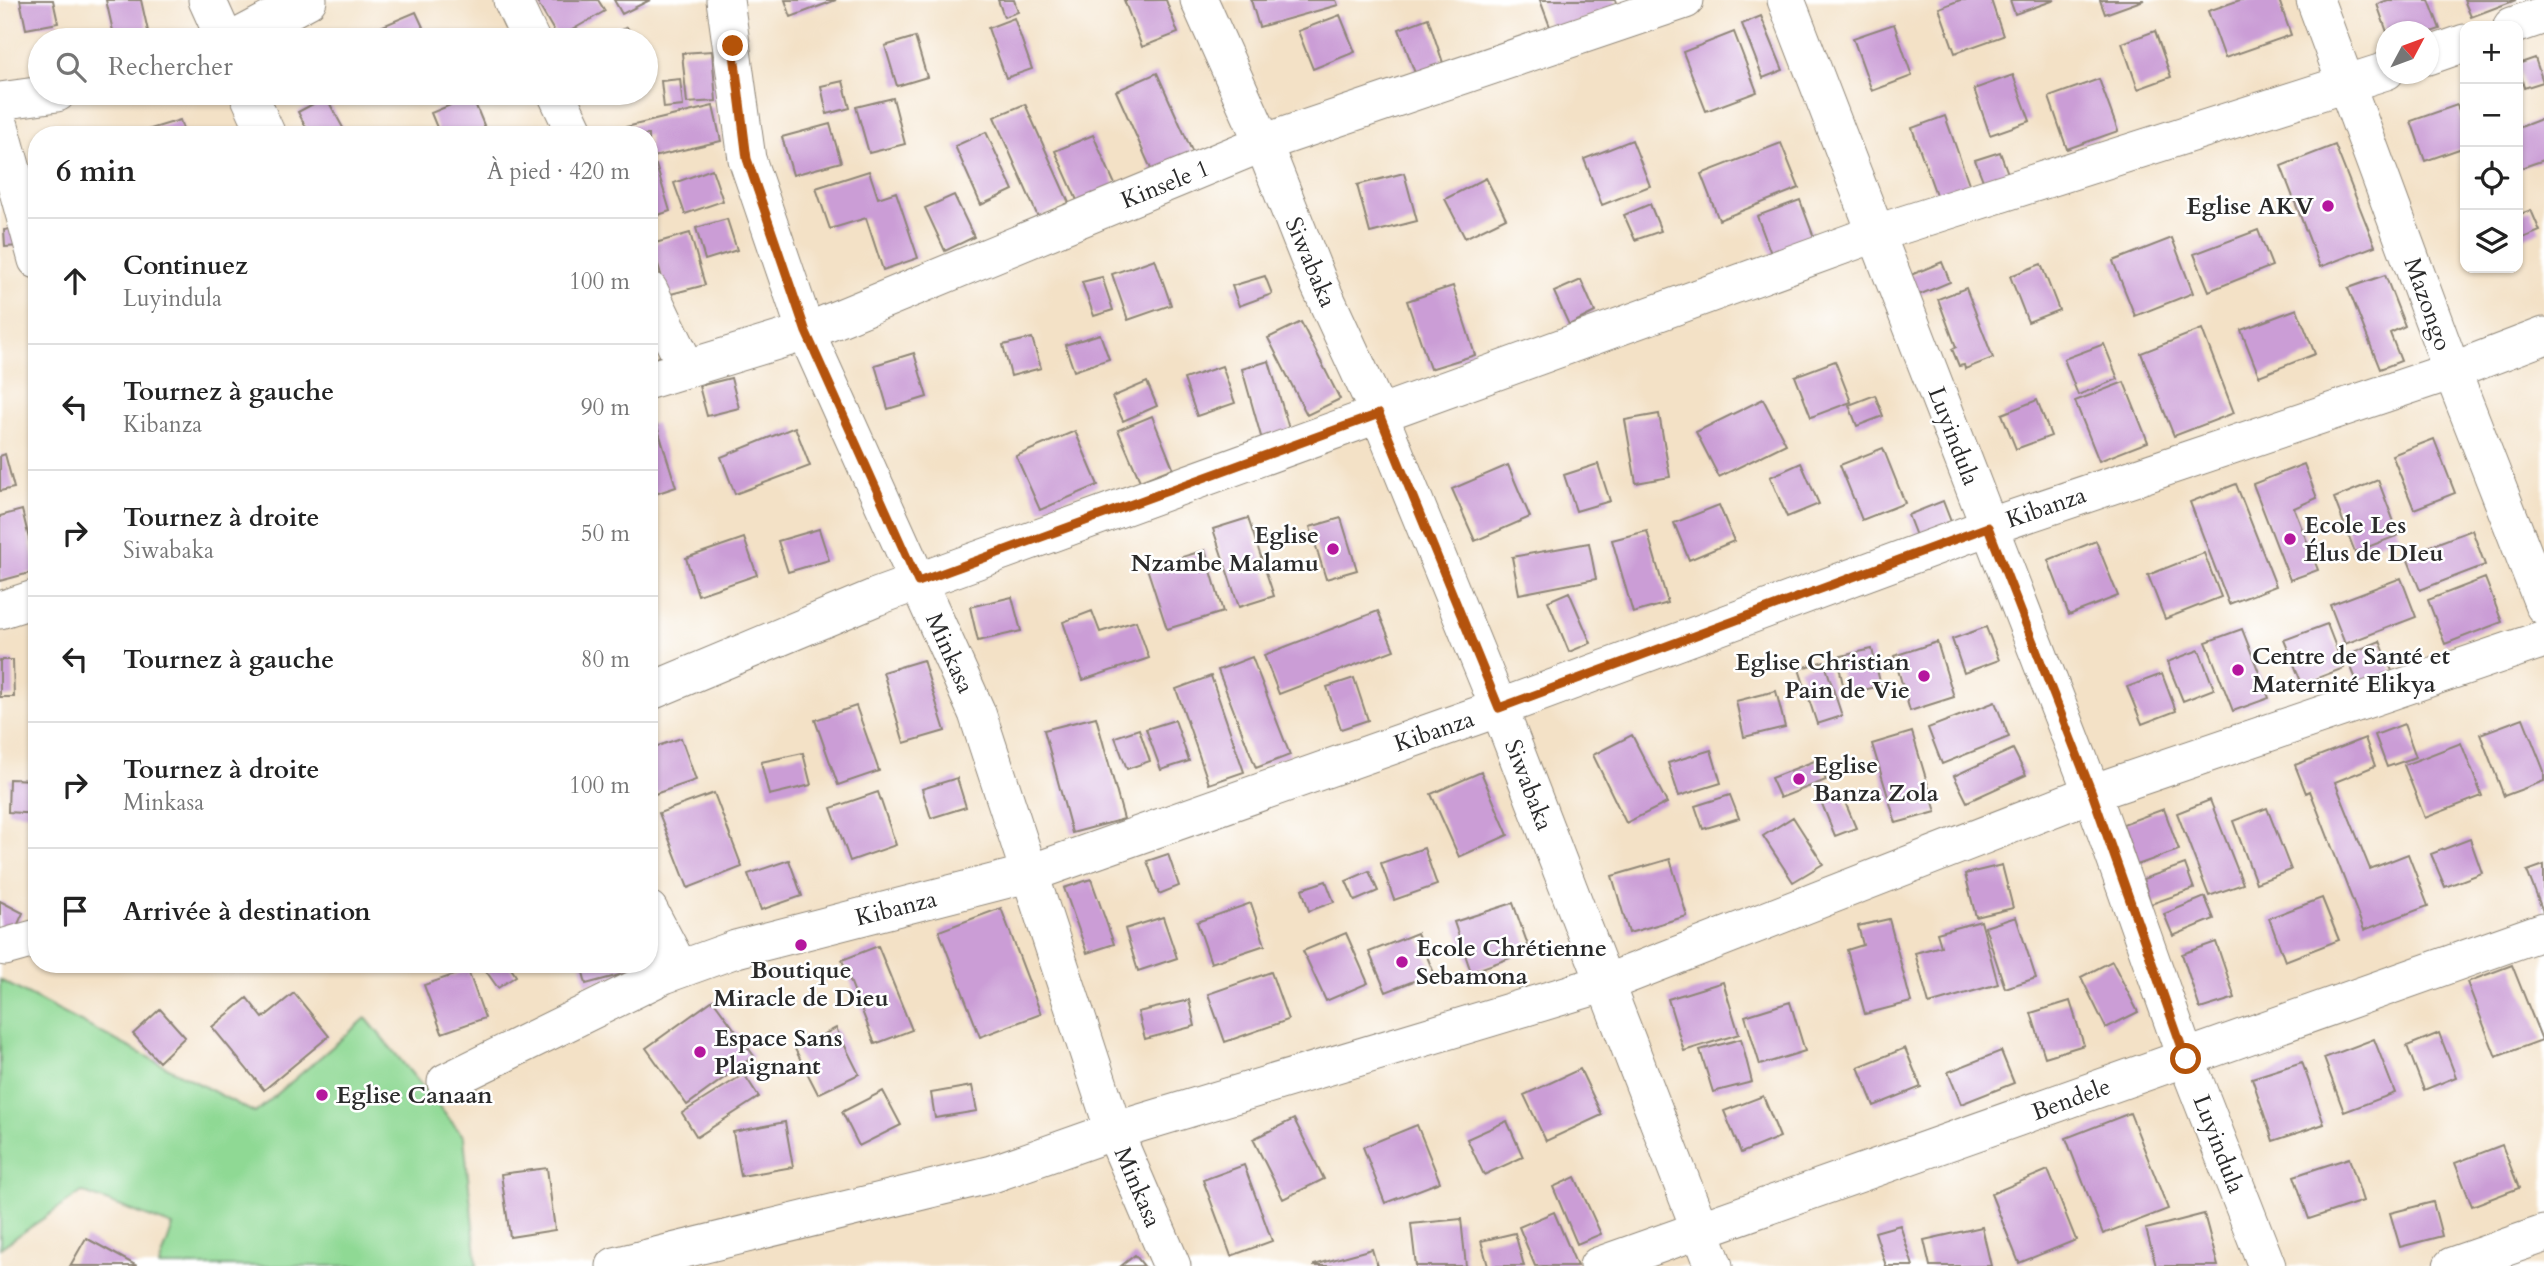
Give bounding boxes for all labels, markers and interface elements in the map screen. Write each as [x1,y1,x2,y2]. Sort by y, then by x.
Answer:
north arrow [2376,21,2439,84]
map controls [2460,21,2523,273]
button: + [2460,21,2523,84]
search box [28,28,658,105]
route end [717,30,748,61]
icon: search [52,48,90,86]
text: Rechercher [108,49,233,84]
button: − [2460,84,2523,147]
button: locate [2460,147,2523,210]
text: 6 min [56,151,136,192]
street label: Kinsele 1 [1116,152,1214,217]
text: À pied · 420 m [487,156,630,187]
place label: Eglise AKV [2186,190,2314,223]
marker: Eglise AKV [2320,198,2336,214]
button: layers [2460,210,2523,273]
street label: Siwabaka [1277,212,1345,313]
text: Continuez [123,248,248,283]
street label: Mazongo [2395,253,2460,355]
icon: ahead [56,262,94,300]
text: 100 m [569,266,630,297]
text: Luyindula [123,283,222,314]
text: Tournez à gauche [123,374,334,409]
street label: Luyindula [1920,382,1988,491]
icon: left [56,388,94,426]
text: 90 m [581,392,630,423]
text: Kibanza [123,409,202,440]
street label: Kibanza [2002,478,2091,537]
text: Tournez à droite [123,500,319,535]
place label: Ecole Les Élus de DIeu [2304,509,2443,570]
icon: right [56,514,94,552]
text: 50 m [581,518,630,549]
place label: Eglise Nzambe Malamu [1131,519,1319,580]
marker: Ecole Les Élus de DIeu [2282,531,2298,547]
text: Siwabaka [123,535,214,566]
marker: Eglise Nzambe Malamu [1325,541,1341,557]
street label: Minkasa [917,608,982,699]
icon: left [56,640,94,678]
place label: Centre de Santé et Maternité Elikya [2252,640,2451,701]
text: Tournez à gauche [123,642,334,677]
text: 80 m [581,644,630,675]
place label: Eglise Christian Pain de Vie [1735,646,1911,707]
marker: Centre de Santé et Maternité Elikya [2230,662,2246,678]
marker: Eglise Christian Pain de Vie [1916,668,1932,684]
street label: Kibanza [1390,702,1479,761]
street label: Siwabaka [1496,735,1561,836]
place label: Eglise Banza Zola [1813,749,1939,810]
text: Tournez à droite [123,752,319,787]
icon: right [56,766,94,804]
text: 100 m [569,770,630,801]
marker: Eglise Banza Zola [1791,771,1807,787]
text: Minkasa [123,787,204,818]
street label: Kibanza [852,882,941,934]
icon: arrive [56,892,94,930]
text: Arrivée à destination [123,894,371,929]
place label: Ecole Chrétienne Sebamona [1416,932,1607,993]
marker: Boutique Miracle de Dieu [793,937,809,953]
place label: Boutique Miracle de Dieu [713,954,889,1015]
marker: Ecole Chrétienne Sebamona [1394,954,1410,970]
place label: Espace Sans Plaignant [714,1022,843,1083]
route start [2170,1043,2201,1074]
marker: Espace Sans Plaignant [692,1044,708,1060]
street label: Bendele [2027,1070,2115,1129]
place label: Eglise Canaan [336,1079,493,1112]
marker: Eglise Canaan [314,1087,330,1103]
street label: Luyindula [2185,1090,2253,1199]
street label: Minkasa [1106,1142,1170,1233]

